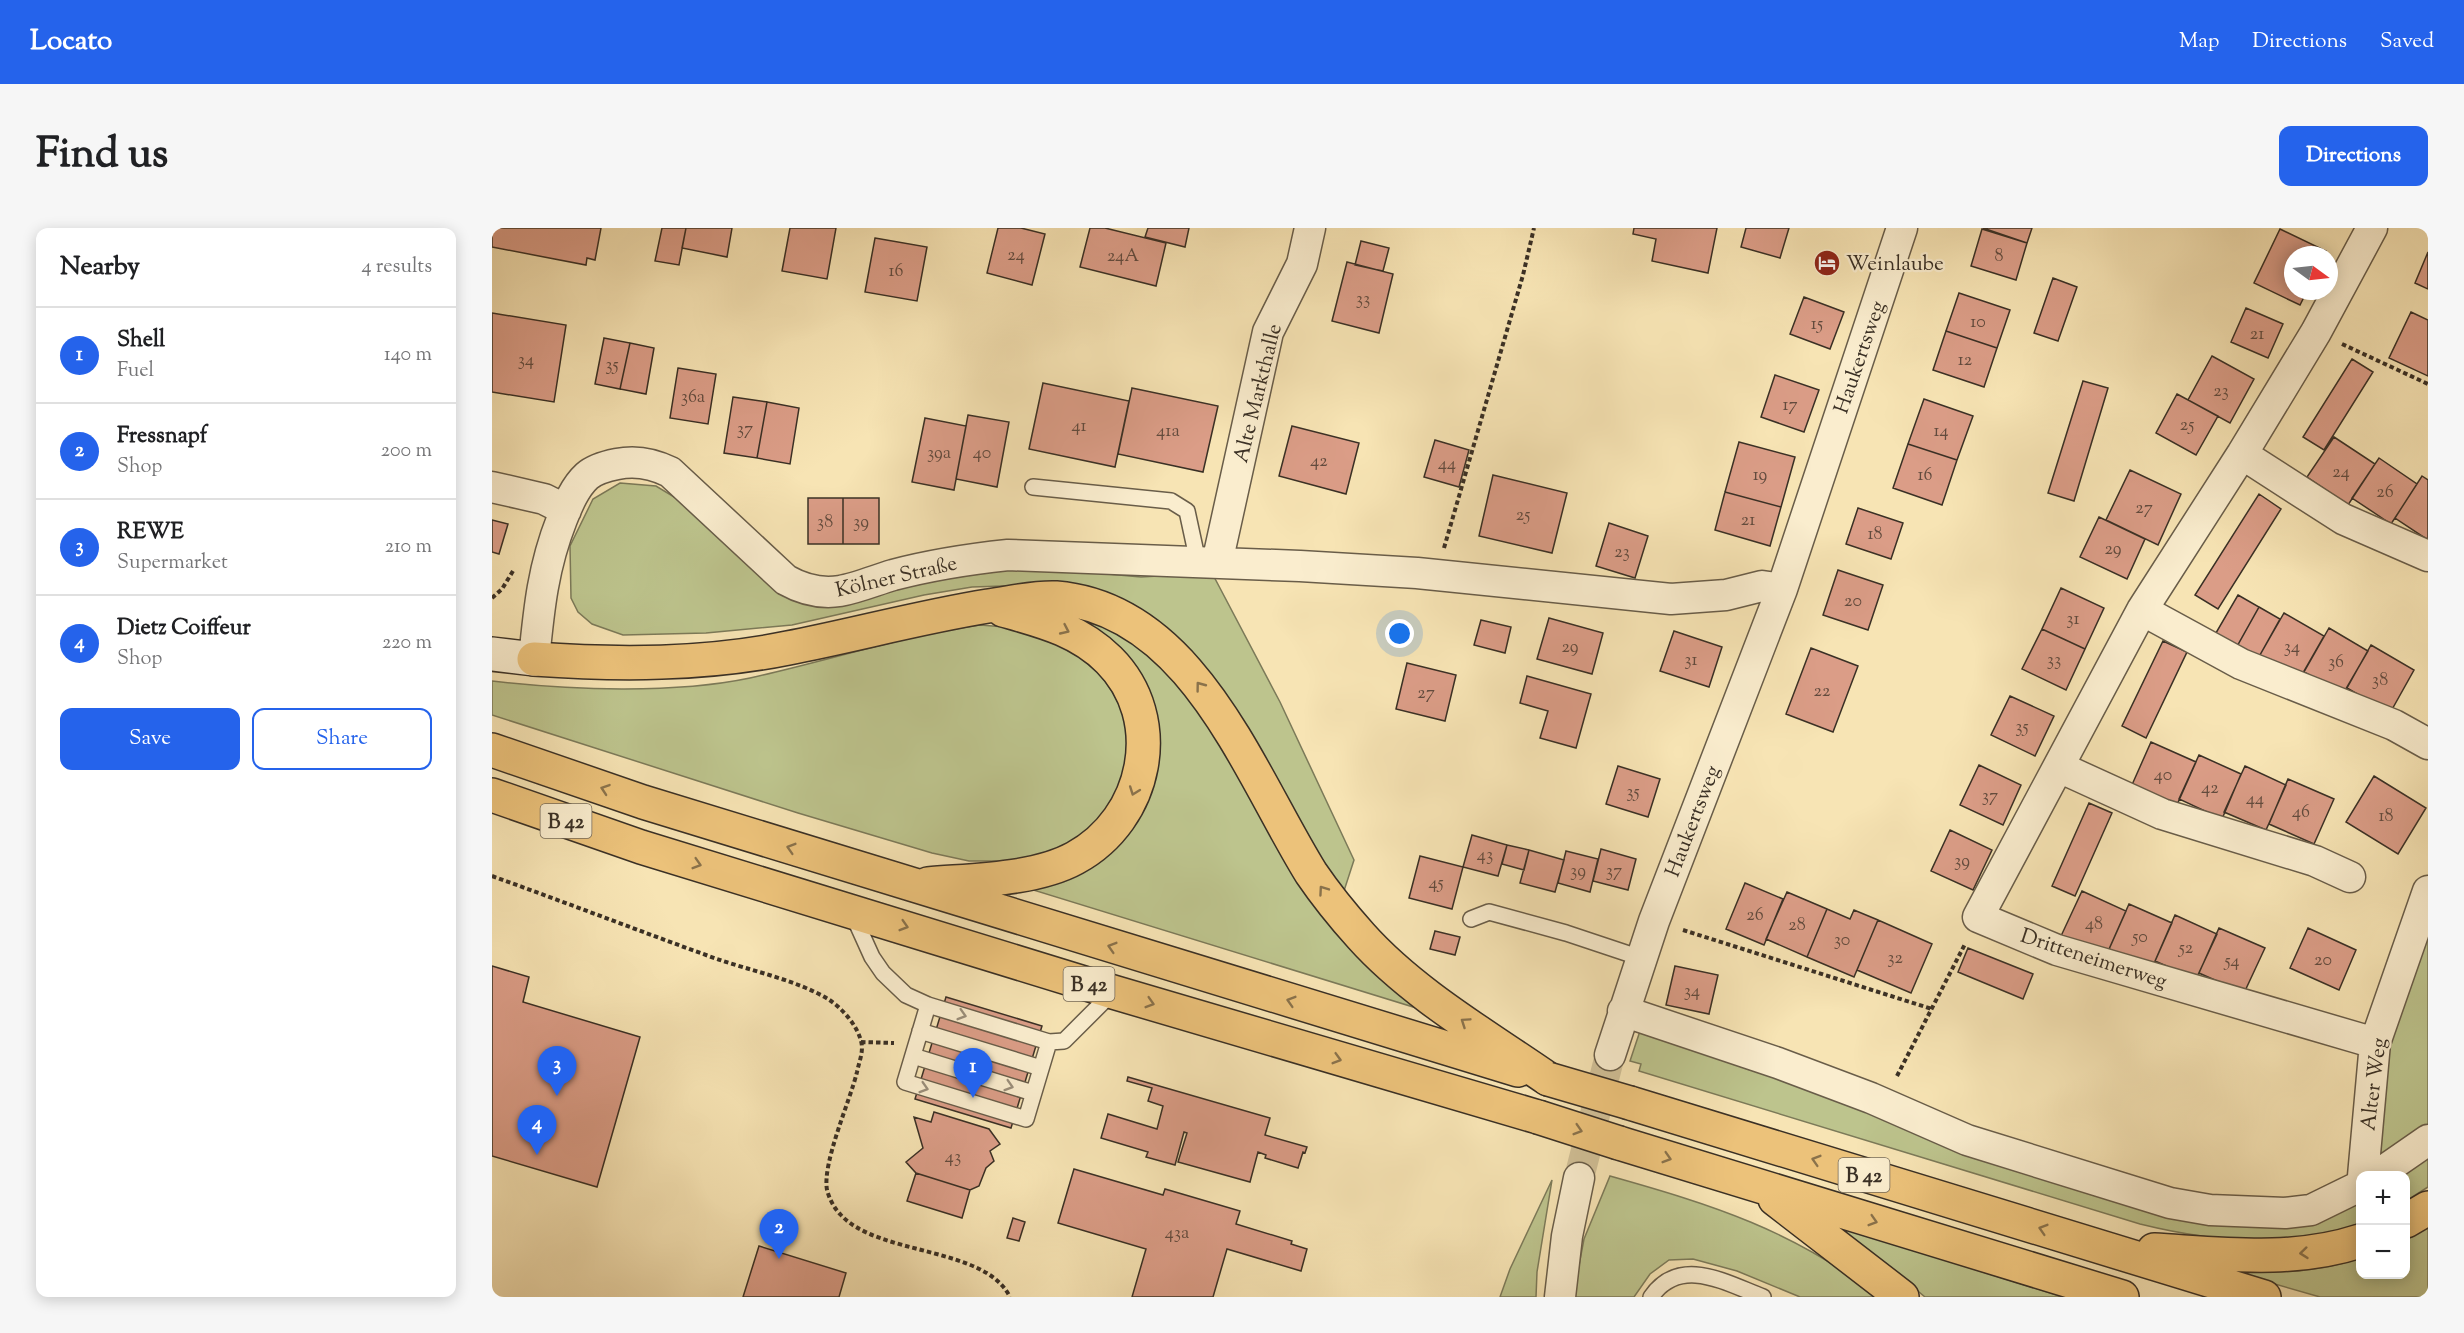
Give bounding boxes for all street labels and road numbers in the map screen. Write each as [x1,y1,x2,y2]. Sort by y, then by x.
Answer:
street label: Haukertsweg [1828,297,1894,418]
street label: Alte Markthalle [1227,321,1291,466]
street label: Kölner Straße [833,549,960,607]
street label: Haukertsweg [1659,762,1729,882]
road number: B 42 [540,804,592,838]
street label: Dritteneimerweg [2016,922,2170,998]
road number: B 42 [1064,967,1114,1001]
street label: Alter Weg [2354,1036,2396,1132]
road number: B 42 [1838,1158,1890,1192]

